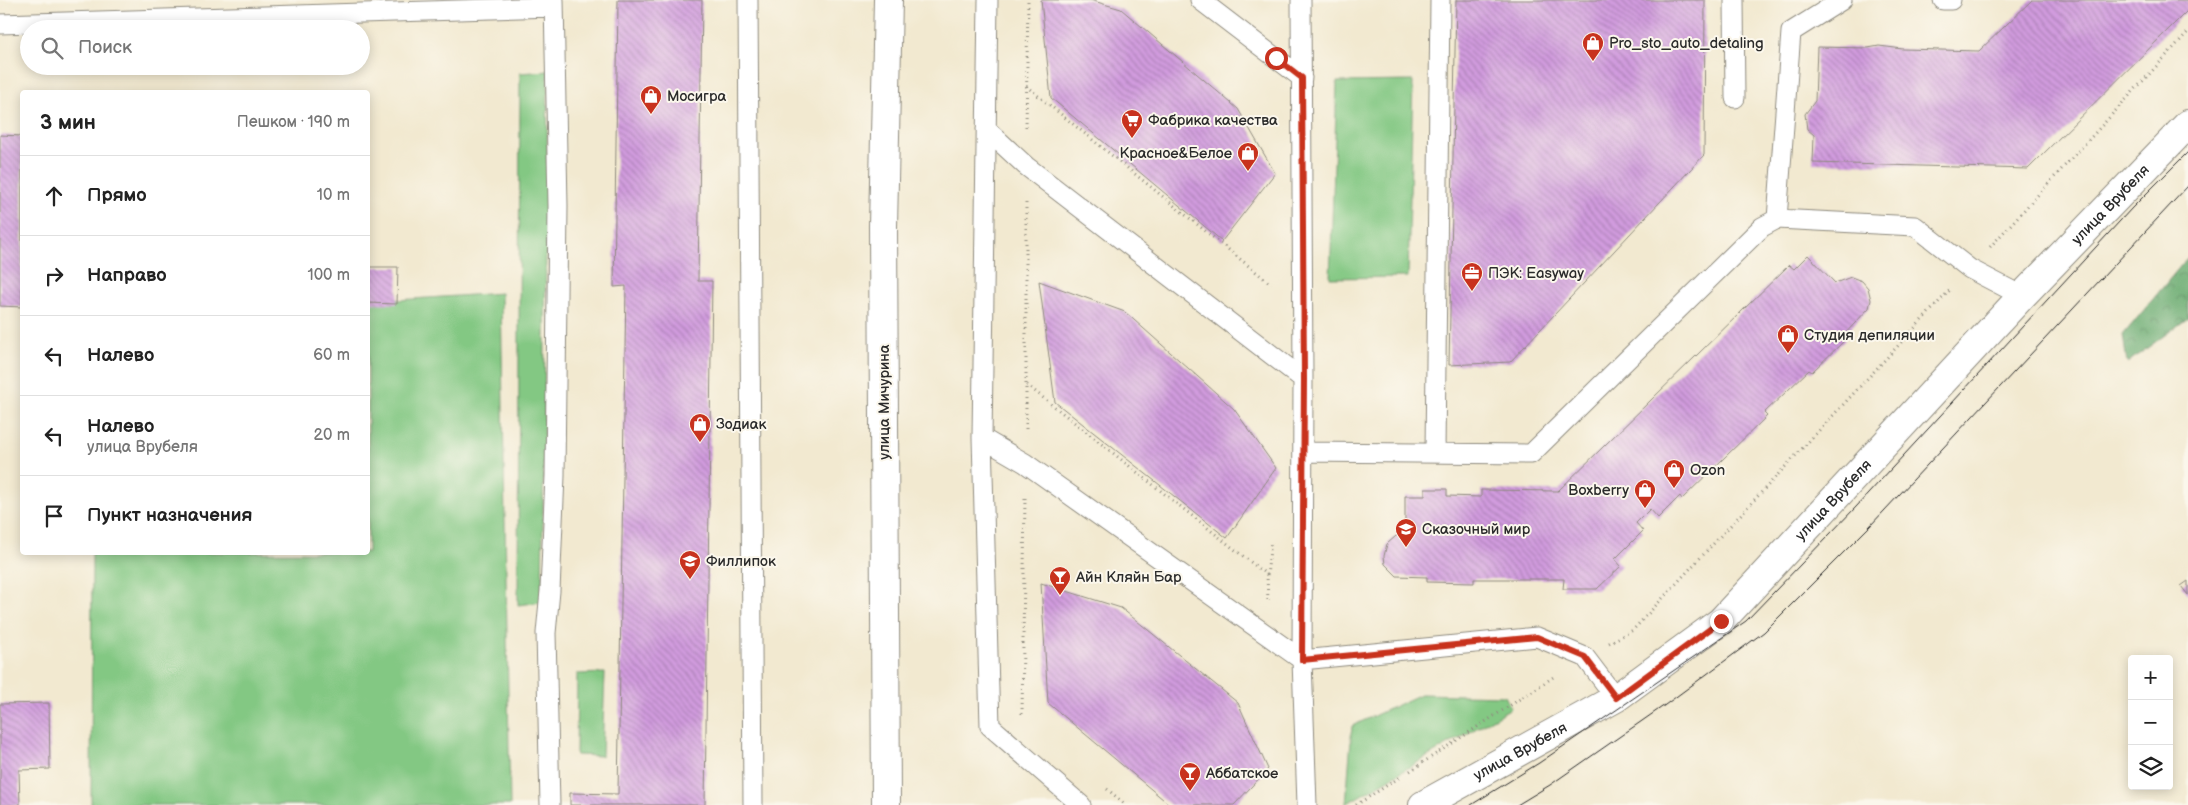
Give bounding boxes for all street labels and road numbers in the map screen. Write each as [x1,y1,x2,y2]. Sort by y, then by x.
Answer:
street label: улица Врубеля [2067,161,2153,249]
street label: улица Мичурина [875,344,894,460]
street label: улица Врубеля [1791,455,1875,544]
street label: улица Врубеля [1470,718,1570,785]

